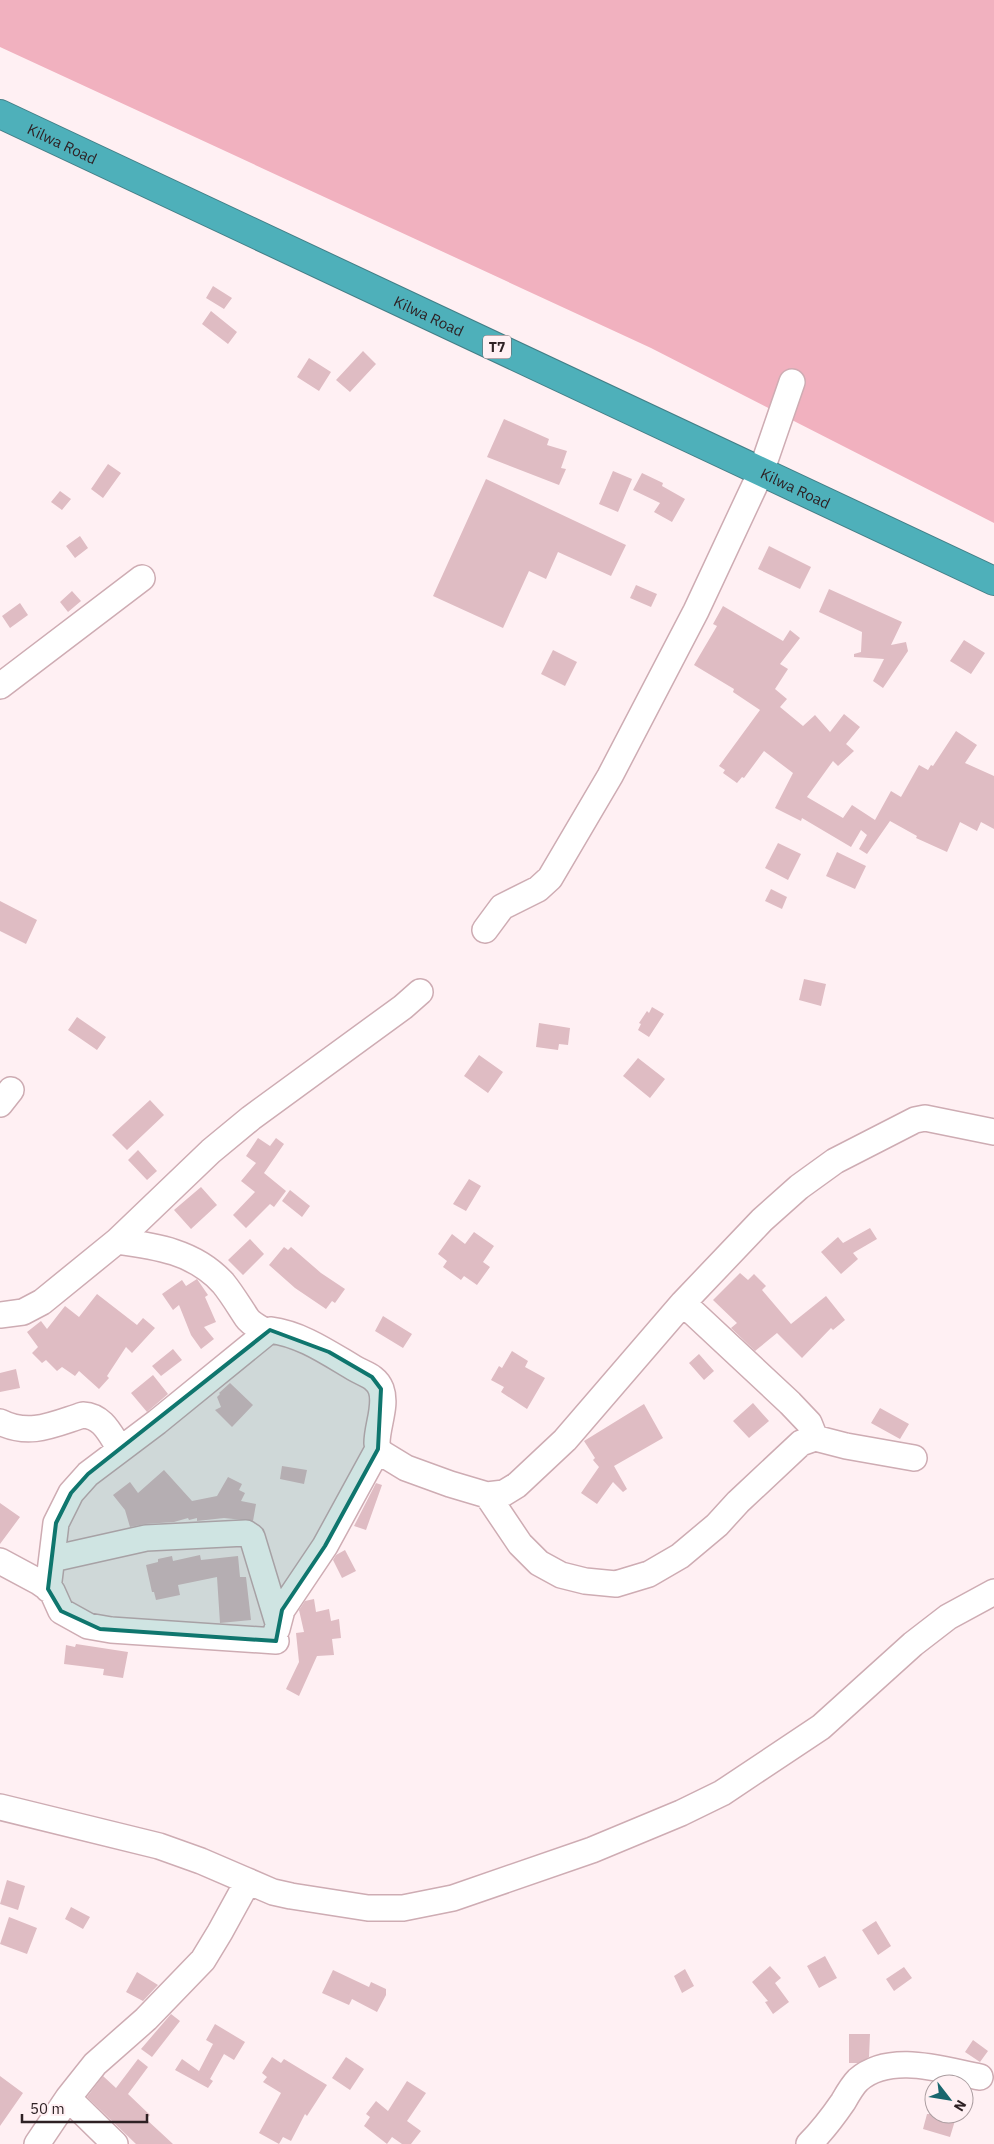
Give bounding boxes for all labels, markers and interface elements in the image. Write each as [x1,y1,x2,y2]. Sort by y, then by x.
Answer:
street label: Kilwa Road [25,119,100,168]
street label: Kilwa Road [391,291,467,340]
road number: T7 [483,336,511,358]
street label: Kilwa Road [758,463,833,512]
north arrow [924,2074,974,2124]
scale bar [22,2092,148,2124]
text: N [950,2097,970,2115]
text: 50 m [30,2099,65,2118]

